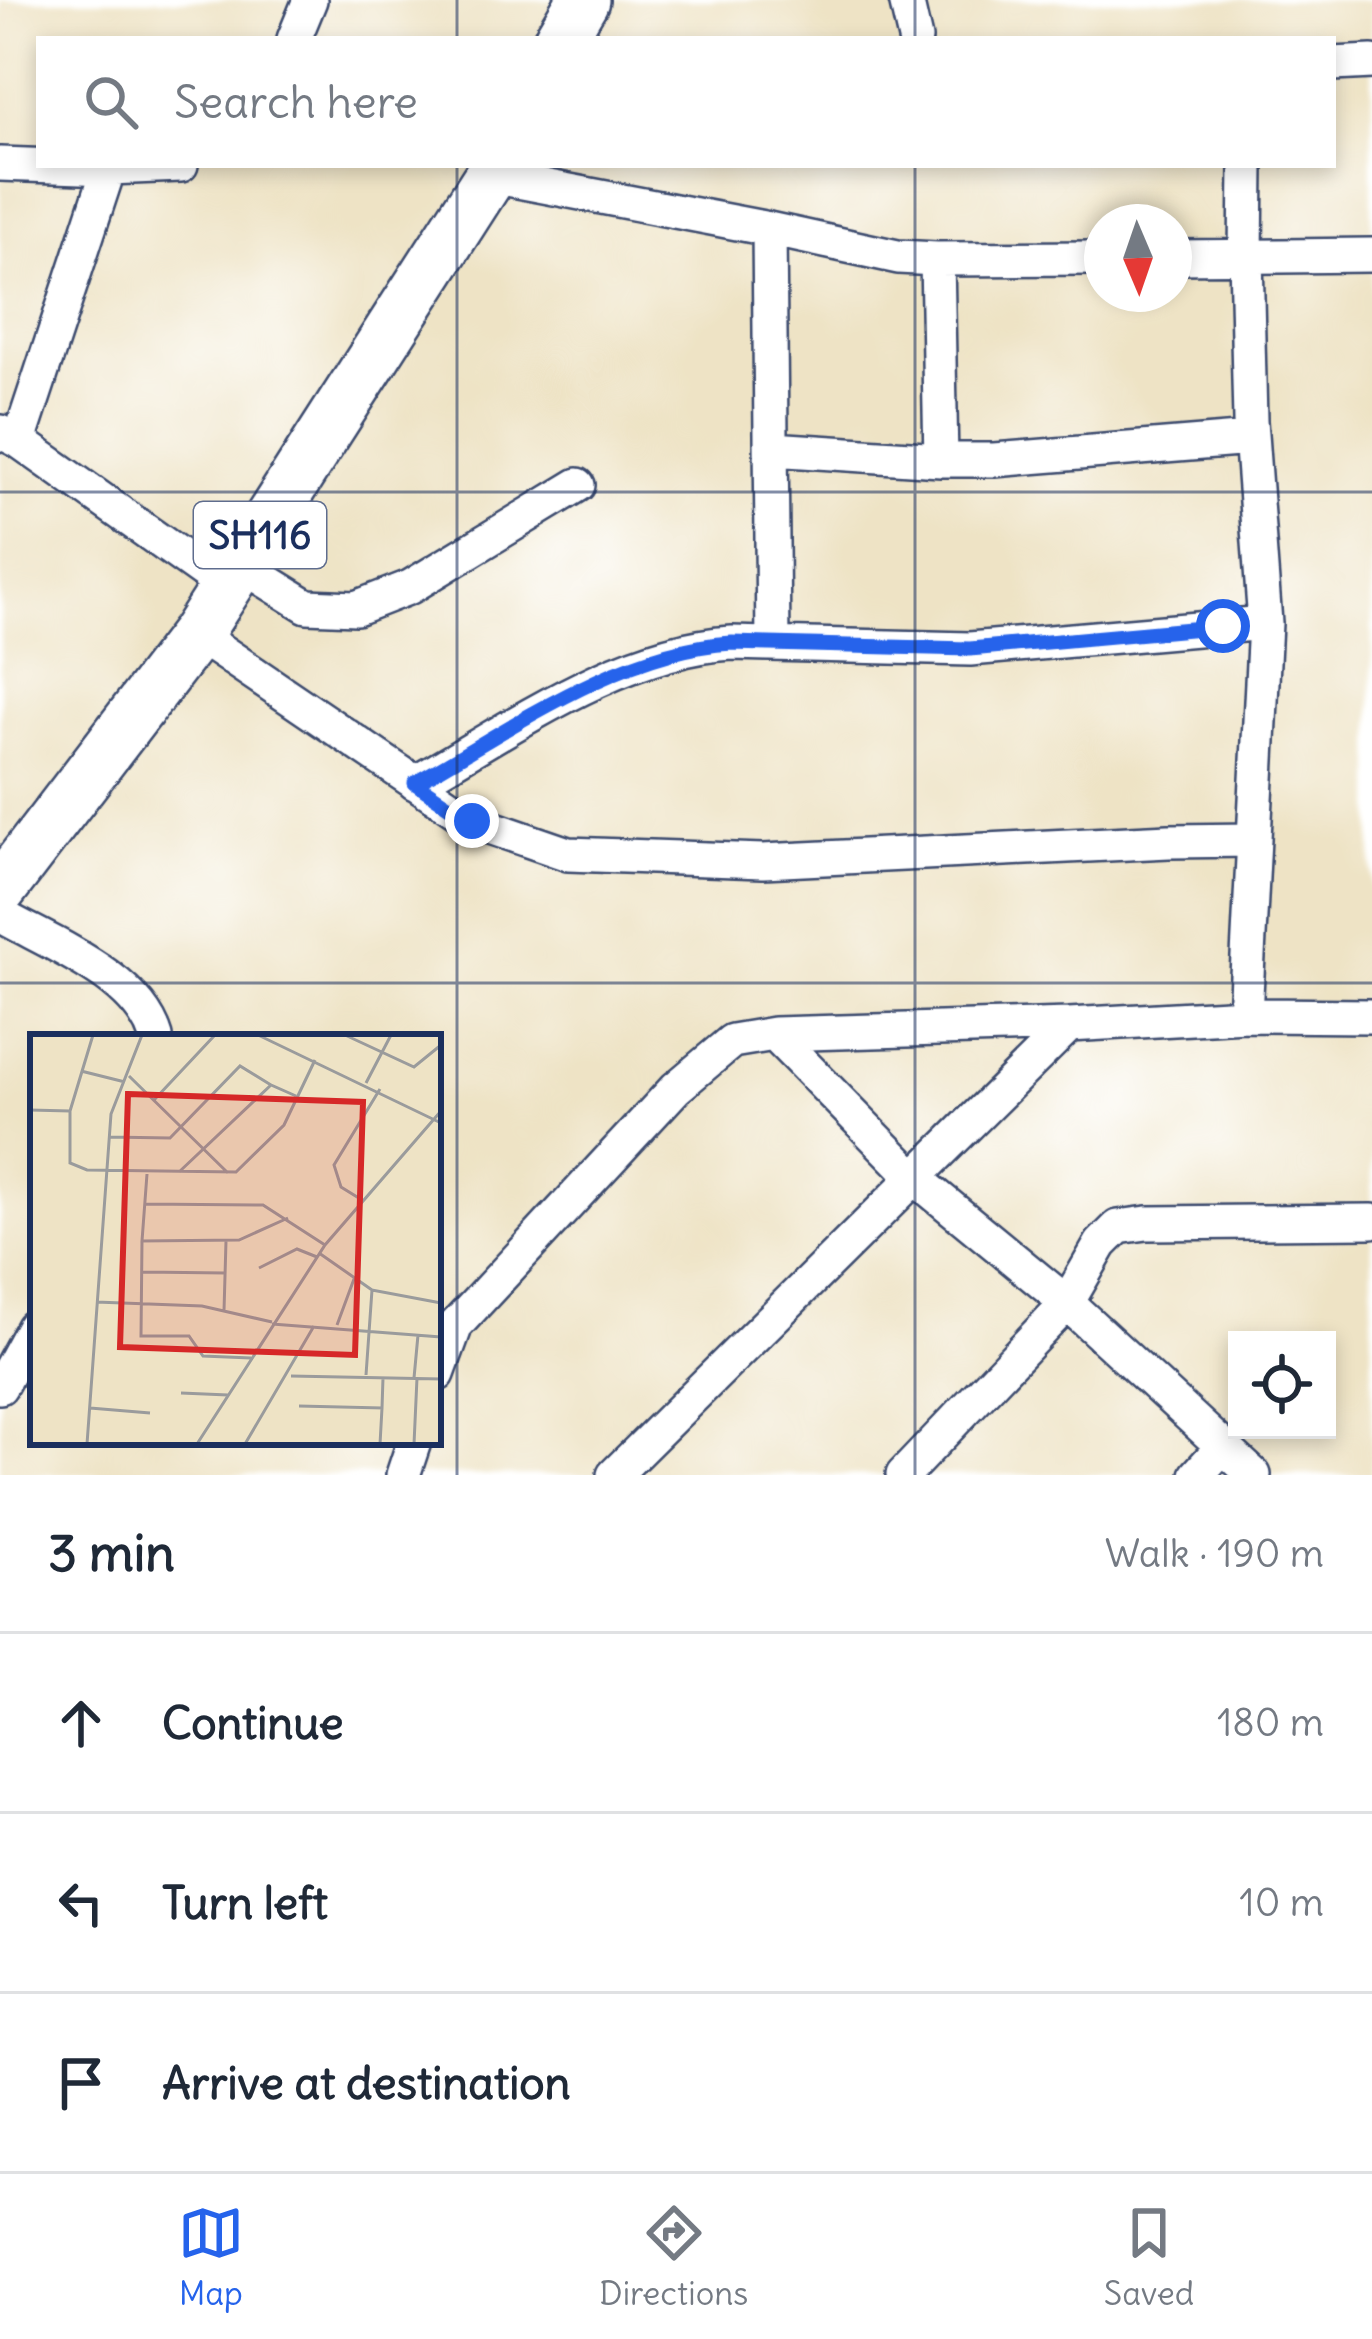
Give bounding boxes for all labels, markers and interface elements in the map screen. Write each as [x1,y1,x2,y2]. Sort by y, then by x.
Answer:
search box [36,36,1336,168]
icon: search [78,69,144,135]
text: Search here [174,74,418,130]
north arrow [1084,204,1192,312]
road number: SH116 [194,502,326,568]
route start [1196,599,1250,653]
route end [445,794,499,848]
inset map [30,1034,441,1445]
map controls [1228,1331,1336,1439]
button: locate [1228,1331,1336,1439]
text: 3 min [48,1521,175,1585]
text: Walk · 190 m [1105,1529,1324,1578]
icon: ahead [48,1690,114,1756]
text: Continue [162,1695,344,1751]
text: 180 m [1217,1698,1324,1747]
icon: left [48,1870,114,1936]
text: Turn left [162,1875,328,1931]
text: 10 m [1239,1878,1324,1927]
icon: arrive [48,2050,114,2116]
text: Arrive at destination [162,2055,571,2111]
tab: Map [178,2200,244,2314]
tab: Directions [599,2200,748,2314]
tab: Saved [1104,2200,1194,2314]

